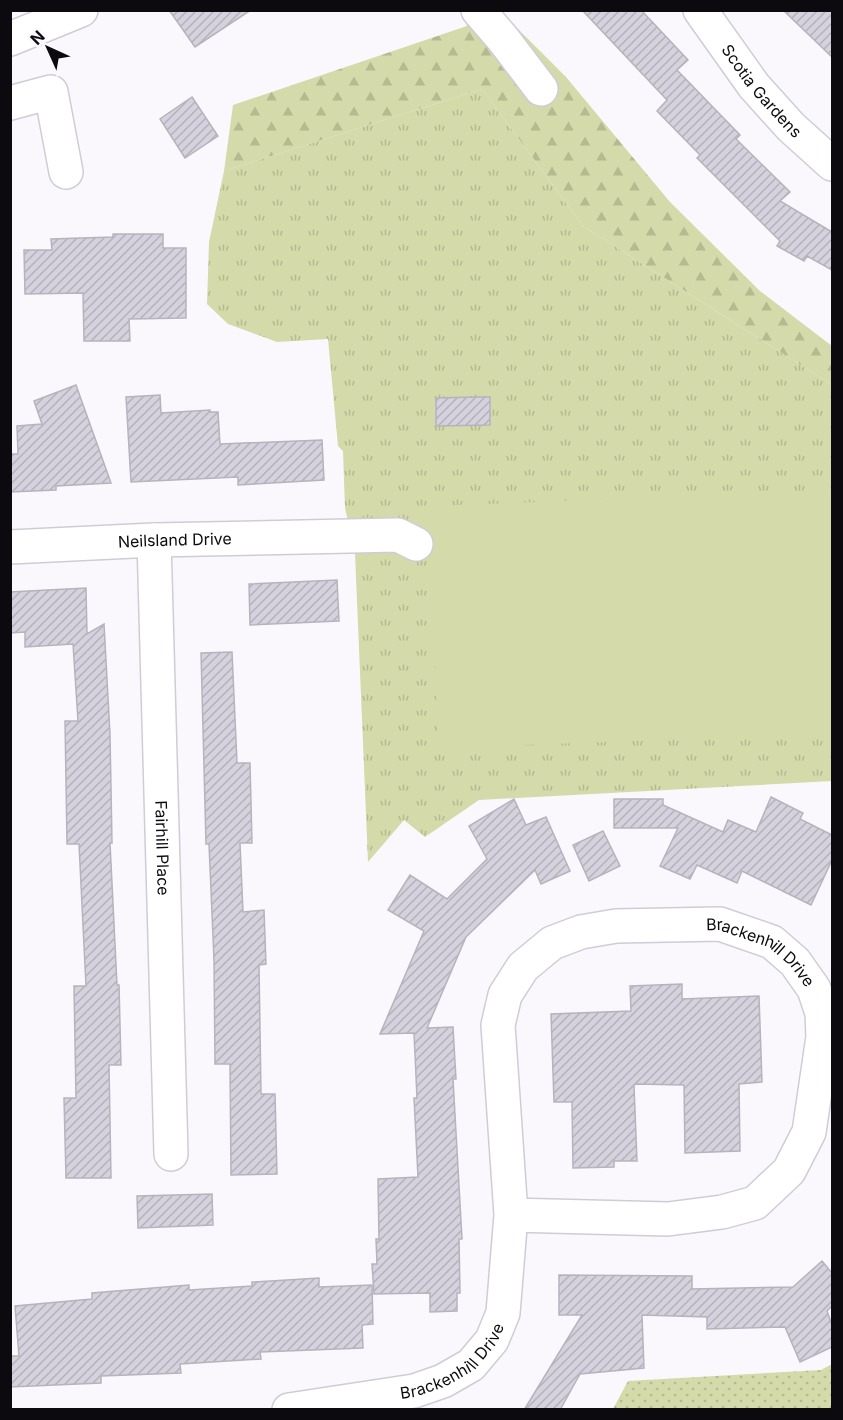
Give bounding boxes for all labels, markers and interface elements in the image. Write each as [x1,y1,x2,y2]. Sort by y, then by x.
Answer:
north arrow [18,18,78,78]
text: N [26,26,49,49]
street label: Scotia Gardens [718,40,806,142]
street label: Neilsland Drive [117,528,232,552]
street label: Fairhill Place [151,800,174,896]
street label: Brackenhill Drive [706,914,819,991]
street label: Brackenhill Drive [399,1320,508,1403]

